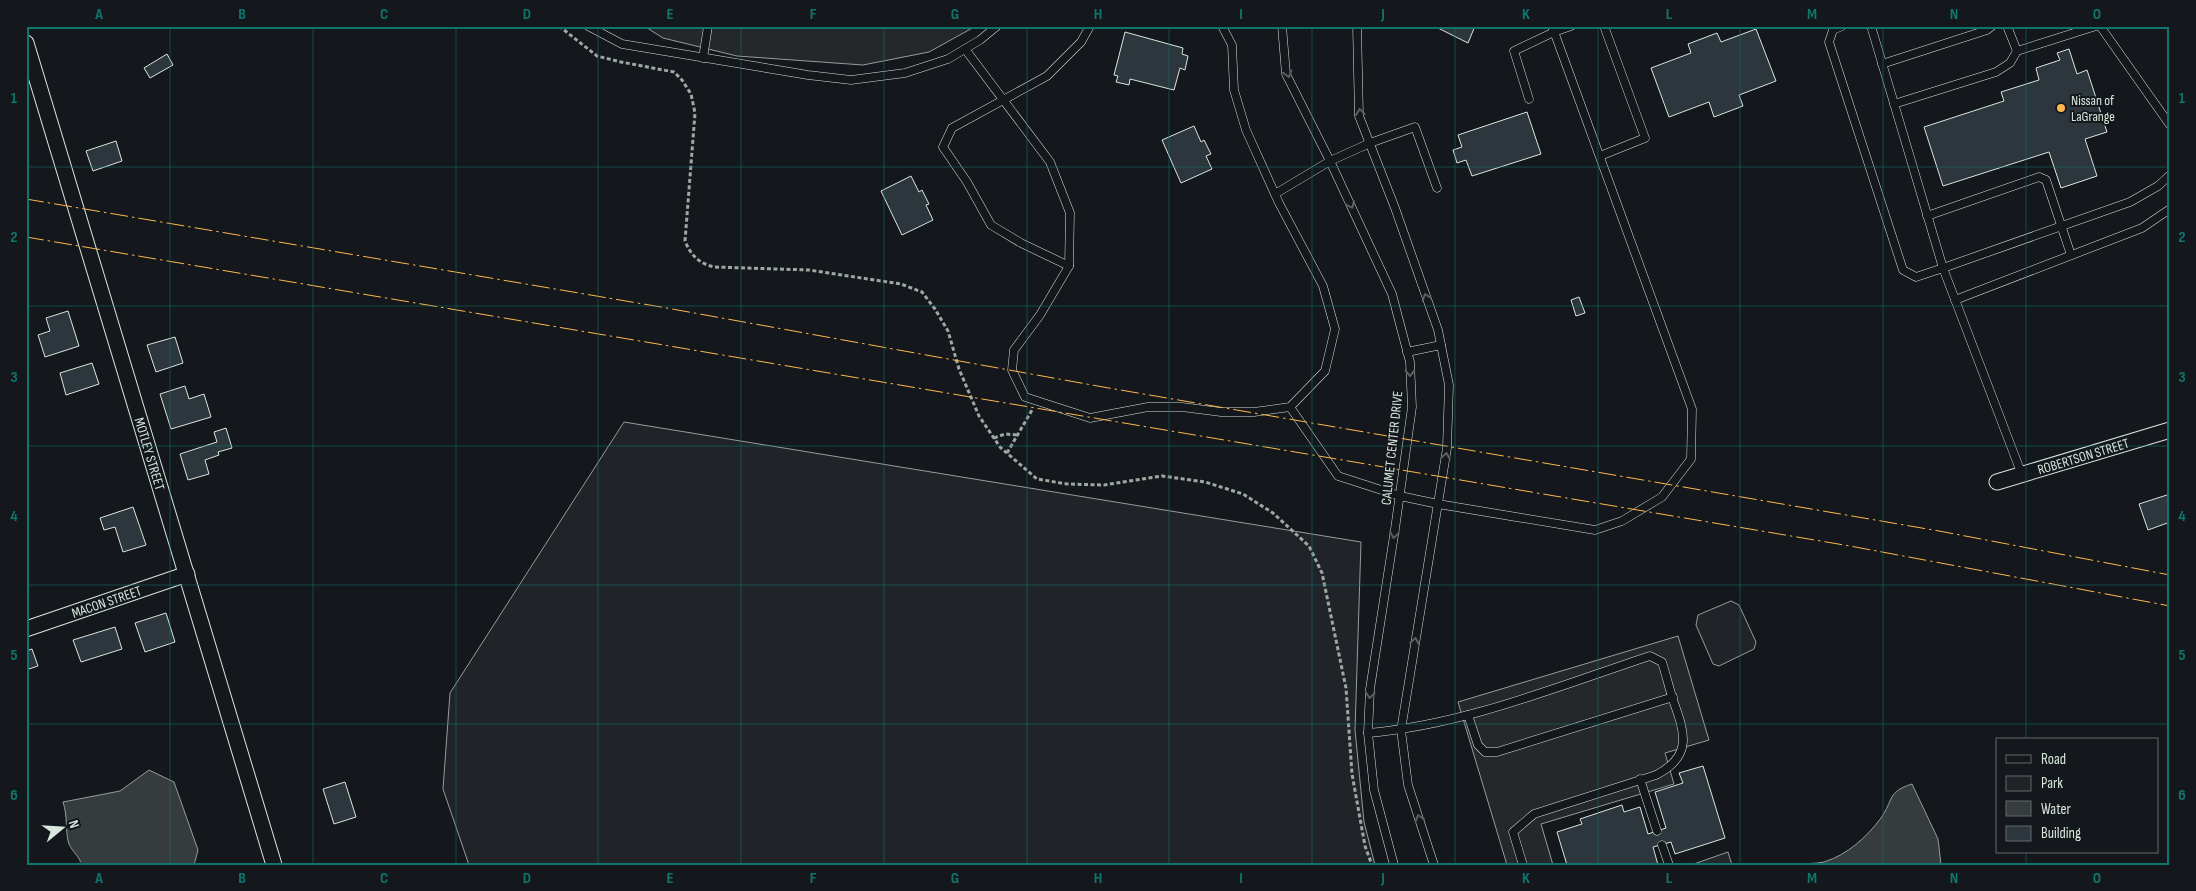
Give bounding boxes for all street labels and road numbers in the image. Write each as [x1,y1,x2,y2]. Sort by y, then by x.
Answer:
street label: CALUMET CENTER DRIVE [1378,390,1406,506]
street label: MOTLEY STREET [131,415,169,492]
street label: ROBERTSON STREET [2035,434,2131,478]
street label: MACON STREET [69,582,144,621]

